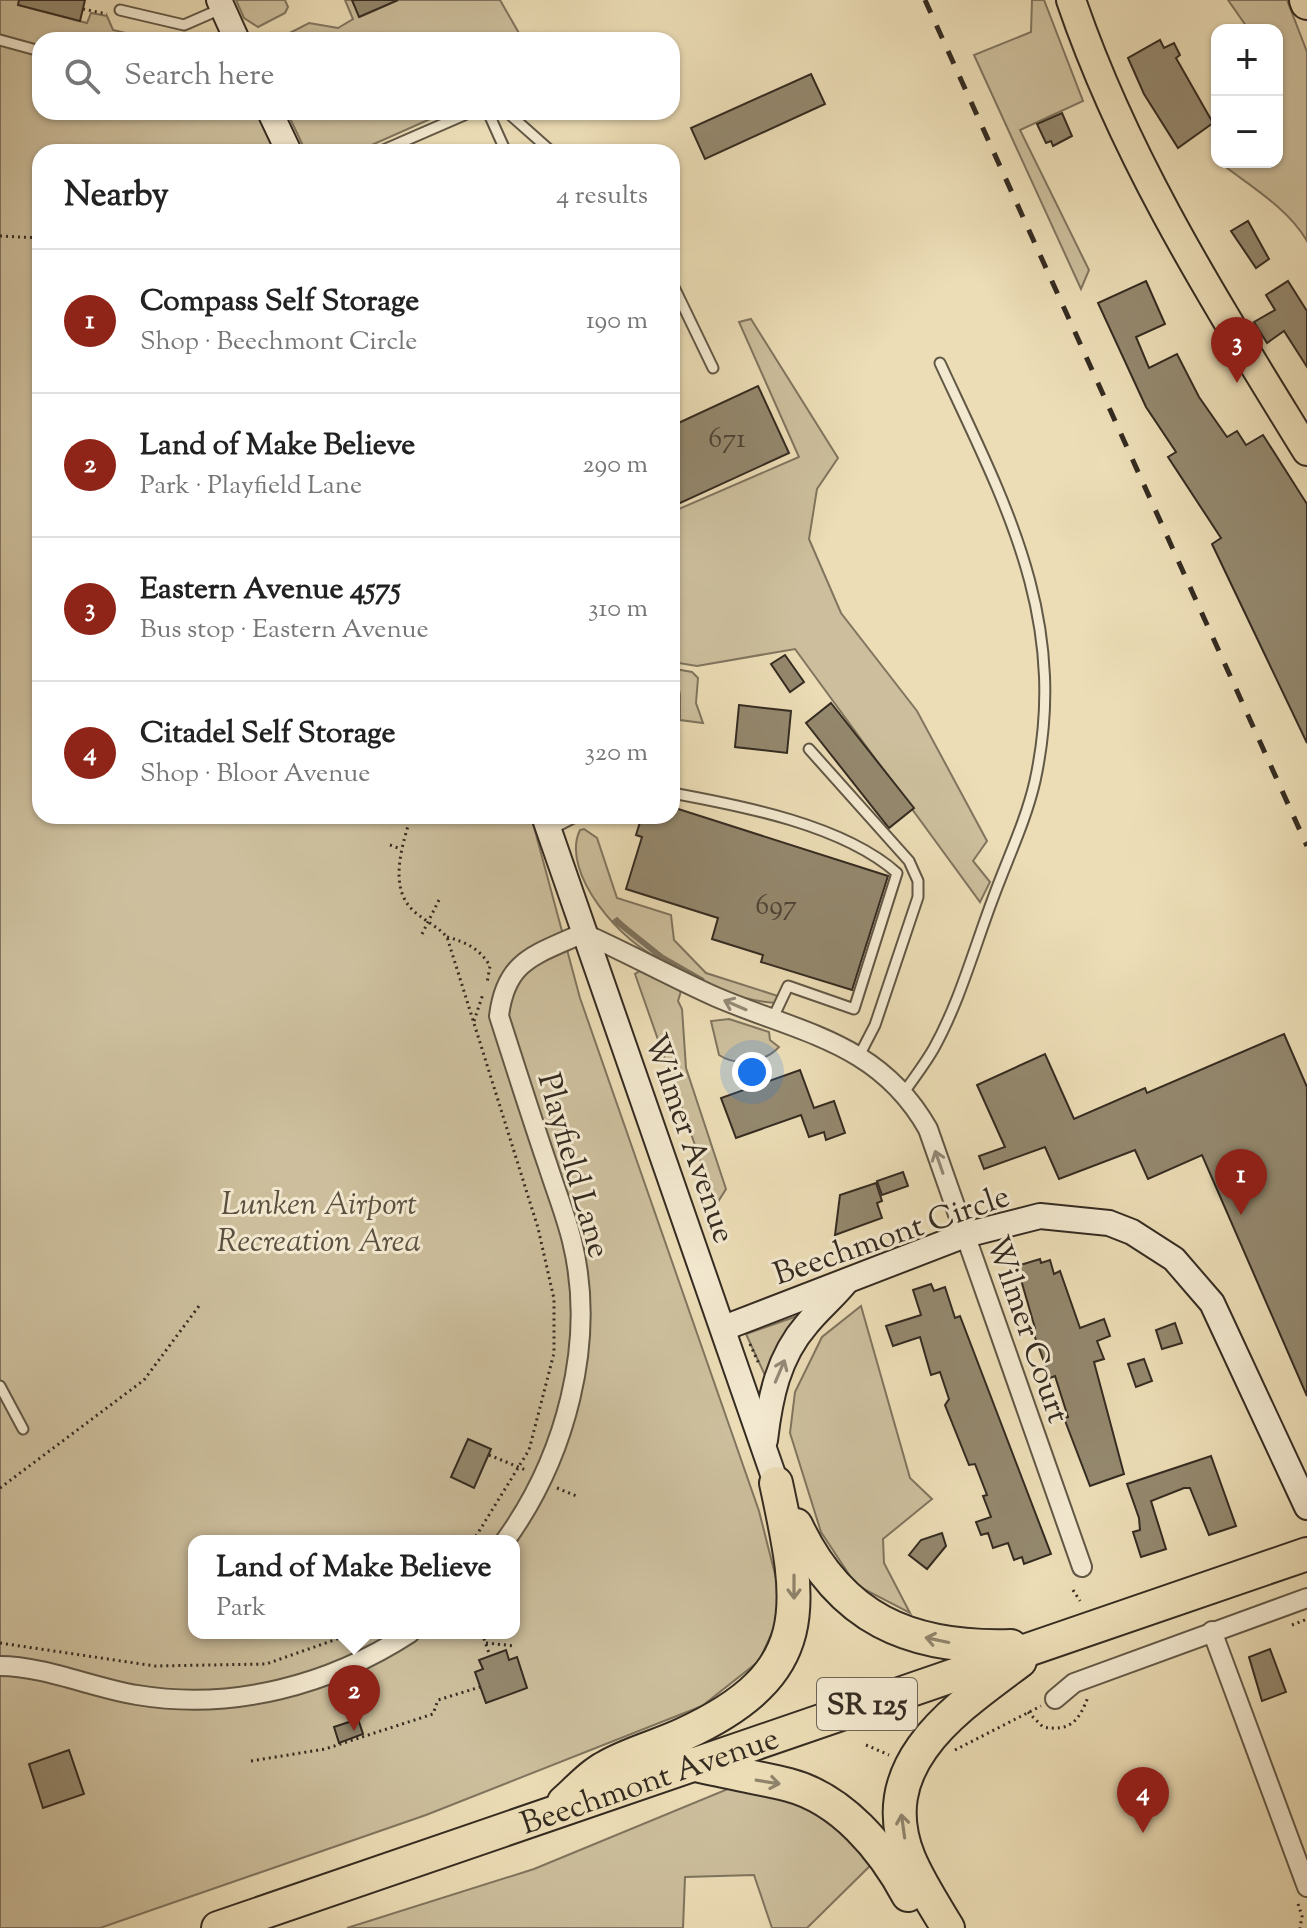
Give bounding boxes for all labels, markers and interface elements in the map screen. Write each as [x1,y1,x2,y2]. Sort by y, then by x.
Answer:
map controls [1211,24,1283,168]
button: + [1211,24,1283,96]
search box [32,32,680,120]
icon: search [60,54,104,98]
text: Search here [124,55,274,98]
button: − [1211,96,1283,168]
text: Nearby [64,172,169,221]
text: 4 results [556,178,648,215]
text: Compass Self Storage [140,281,419,324]
text: 1 [86,303,94,340]
text: 190 m [586,303,648,340]
pin: 3 [1211,317,1263,383]
text: Shop · Beechmont Circle [140,324,417,361]
house number: 671 [708,420,746,460]
text: Land of Make Believe [140,425,415,468]
text: 2 [84,447,96,484]
text: 290 m [582,447,648,484]
text: Park · Playfield Lane [140,468,362,505]
text: Eastern Avenue 4575 [140,569,401,612]
text: 3 [85,591,95,628]
text: 310 m [588,591,648,628]
text: Bus stop · Eastern Avenue [140,612,429,649]
text: Citadel Self Storage [140,713,396,756]
text: 4 [83,735,97,772]
text: 320 m [585,735,648,772]
text: Shop · Bloor Avenue [140,756,370,793]
house number: 697 [755,887,797,927]
one-way arrow [723,996,748,1011]
street label: Wilmer Avenue [631,1028,745,1250]
your location [732,1052,772,1092]
street label: Playfield Lane [524,1068,620,1264]
pin: 1 [1215,1149,1267,1215]
one-way arrow [931,1150,945,1175]
street label: Beechmont Circle [768,1175,1016,1299]
park label: Lunken Airport Recreation Area [217,1183,421,1266]
street label: Wilmer Court [973,1230,1080,1430]
one-way arrow [774,1359,788,1384]
popup [188,1535,520,1639]
text: Land of Make Believe [216,1547,492,1590]
one-way arrow [786,1573,802,1600]
text: Park [216,1590,266,1627]
one-way arrow [925,1632,950,1647]
pin: 2 [328,1665,380,1731]
road number: SR 125 [817,1678,917,1730]
street label: Beechmont Avenue [515,1717,785,1848]
pin: 4 [1117,1767,1169,1833]
one-way arrow [755,1775,781,1790]
one-way arrow [895,1814,910,1840]

